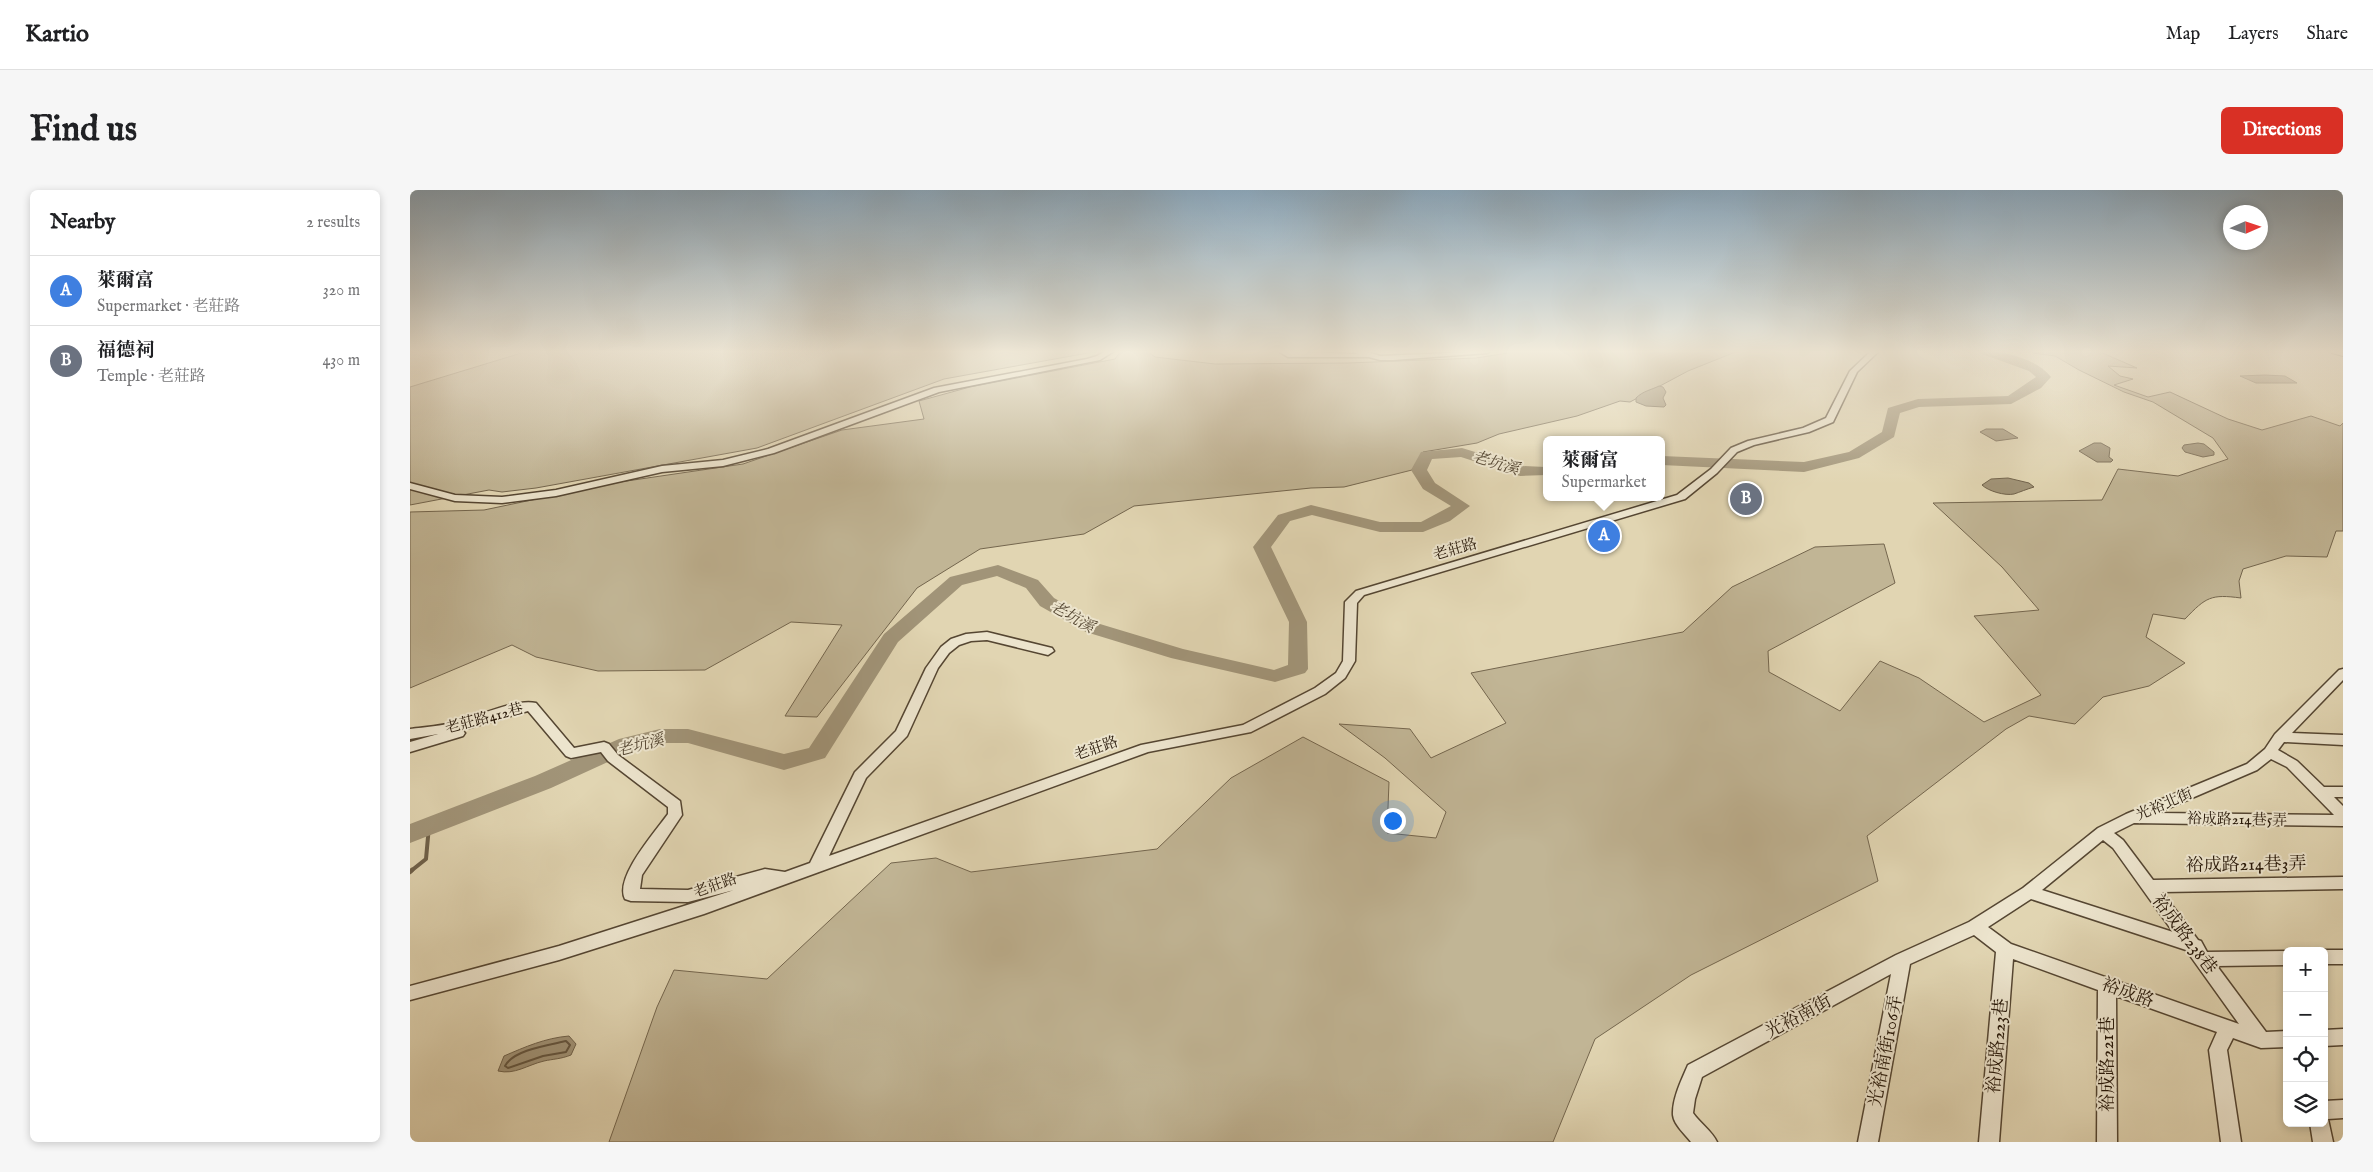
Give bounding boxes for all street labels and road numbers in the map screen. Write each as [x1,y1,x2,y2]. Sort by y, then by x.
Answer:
street label: 老莊路 [1431,534,1479,565]
street label: 老莊路412巷 [443,699,525,738]
street label: 老莊路 [1072,732,1121,765]
street label: 光裕北街 [2133,784,2196,825]
street label: 裕成路214巷5弄 [2187,809,2287,830]
street label: 裕成路214巷3弄 [2185,853,2307,878]
street label: 老莊路 [691,869,740,902]
street label: 裕成路238巷 [2146,890,2221,979]
street label: 裕成路 [2098,973,2157,1013]
street label: 光裕南街 [1762,990,1836,1044]
street label: 光裕南街106弄 [1864,994,1909,1109]
street label: 裕成路223巷 [1983,997,2014,1095]
street label: 裕成路221巷 [2097,1016,2120,1112]

